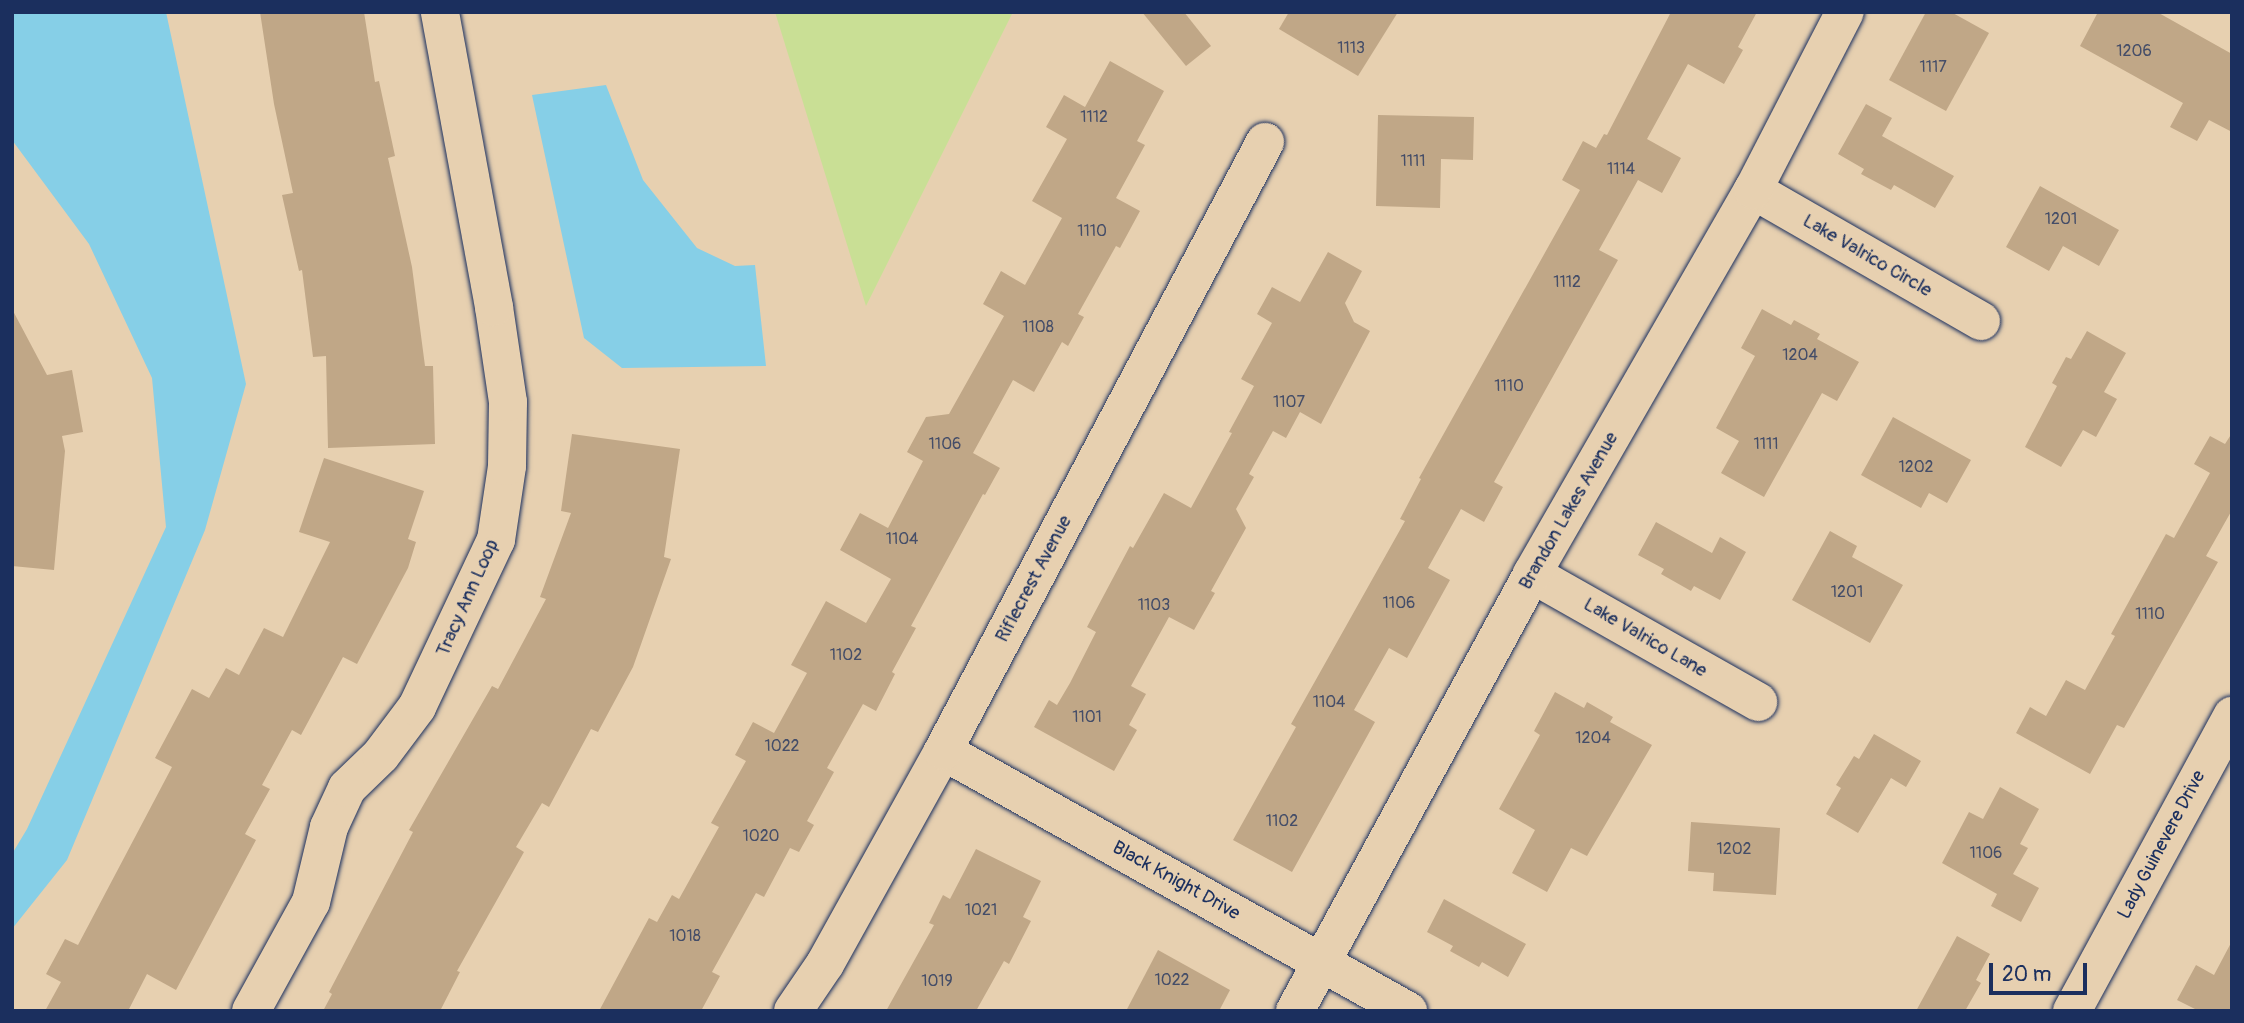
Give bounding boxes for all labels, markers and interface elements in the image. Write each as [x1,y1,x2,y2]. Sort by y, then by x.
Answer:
house number: 1113 [1337,38,1365,58]
house number: 1206 [2116,41,2152,61]
house number: 1117 [1919,57,1947,77]
house number: 1112 [1080,107,1108,127]
house number: 1111 [1400,151,1426,171]
house number: 1114 [1607,159,1635,179]
house number: 1201 [2045,209,2077,229]
street label: Lake Valrico Circle [1798,210,1936,302]
house number: 1110 [1077,221,1107,241]
house number: 1112 [1553,272,1581,292]
house number: 1108 [1022,317,1054,337]
house number: 1204 [1782,345,1818,365]
house number: 1110 [1494,376,1524,396]
house number: 1107 [1273,392,1305,412]
street label: Brandon Lakes Avenue [1515,428,1623,594]
house number: 1106 [929,434,961,454]
house number: 1111 [1753,434,1779,454]
house number: 1202 [1898,457,1934,477]
street label: Riflecrest Avenue [991,512,1077,646]
house number: 1104 [886,529,918,549]
street label: Tracy Ann Loop [432,536,504,660]
house number: 1201 [1831,582,1863,602]
house number: 1106 [1383,593,1415,613]
street label: Lake Valrico Lane [1579,593,1711,683]
house number: 1103 [1138,595,1170,615]
house number: 1110 [2135,604,2165,624]
house number: 1102 [830,645,862,665]
house number: 1104 [1313,692,1345,712]
house number: 1101 [1072,707,1102,727]
house number: 1204 [1575,728,1611,748]
house number: 1022 [764,736,800,756]
street label: Lady Guinevere Drive [2113,767,2211,923]
house number: 1102 [1266,811,1298,831]
house number: 1020 [742,826,780,846]
street label: Black Knight Drive [1108,837,1244,925]
house number: 1202 [1716,839,1752,859]
house number: 1106 [1970,843,2002,863]
house number: 1021 [965,900,997,920]
house number: 1018 [669,926,701,946]
scale bar [1992,950,2090,994]
text: 20 m [2002,961,2051,988]
house number: 1022 [1154,970,1190,990]
house number: 1019 [921,971,953,991]

